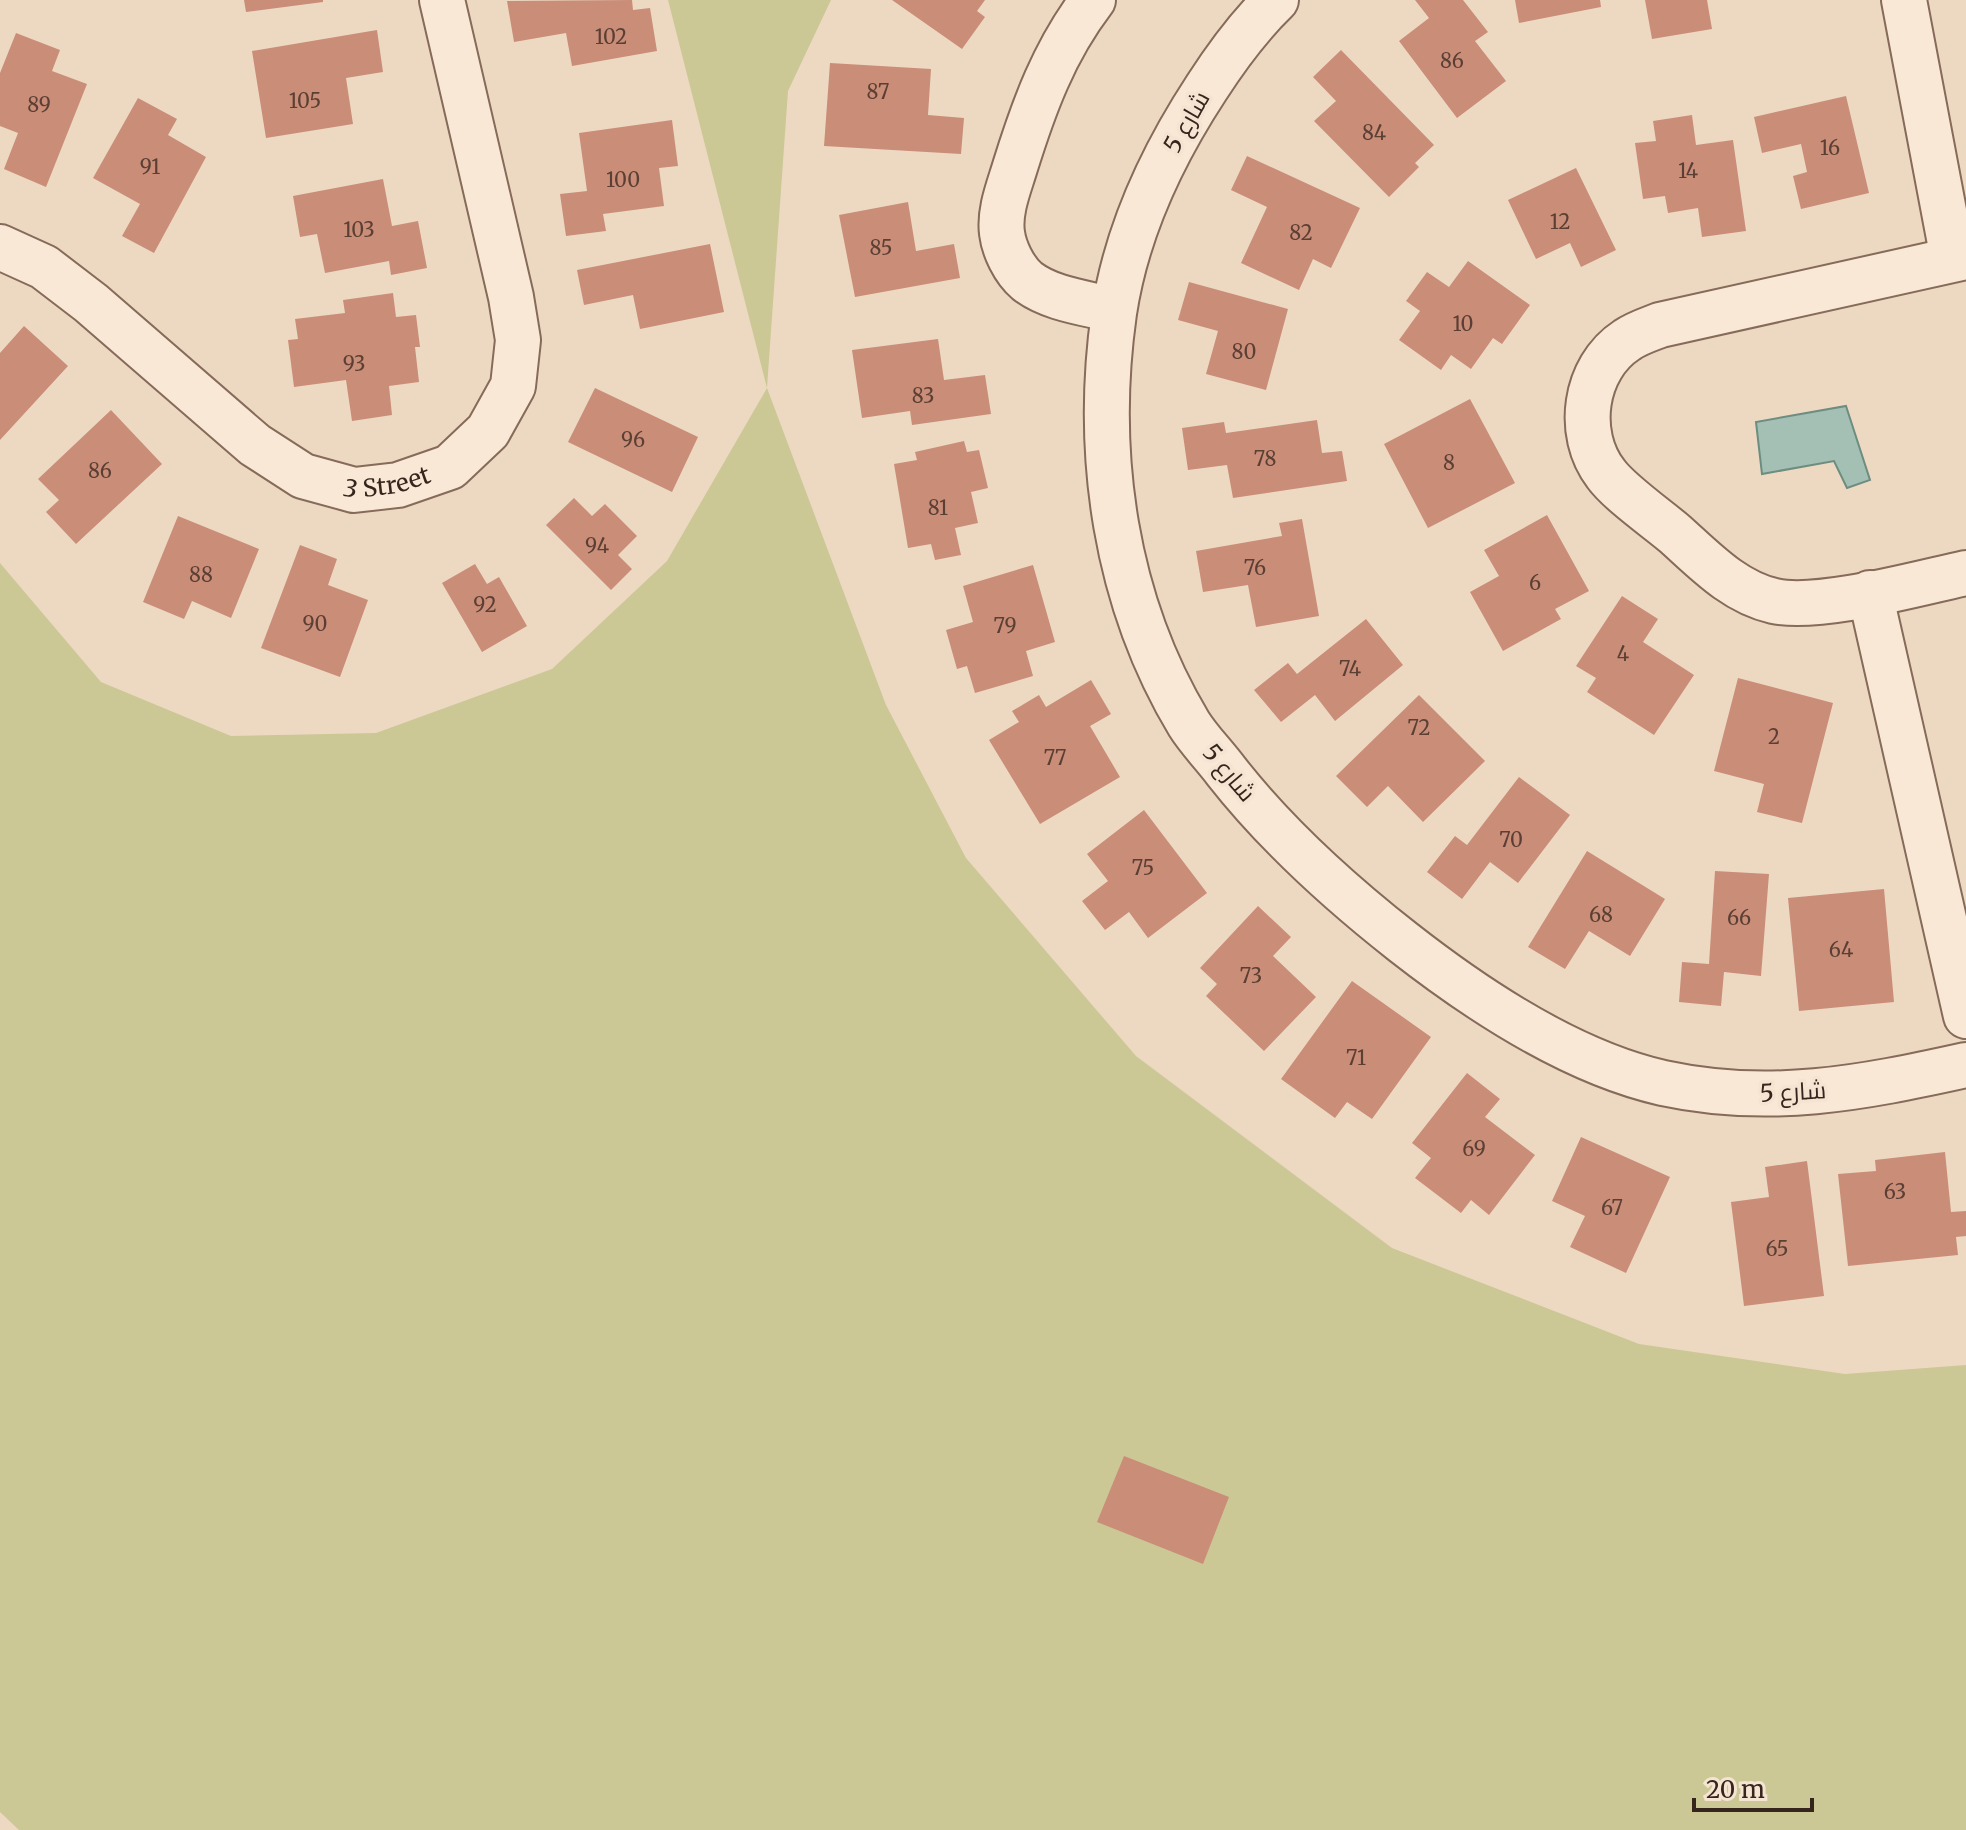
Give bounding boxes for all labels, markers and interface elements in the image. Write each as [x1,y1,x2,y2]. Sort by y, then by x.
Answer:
house number: 102 [595,24,627,49]
house number: 86 [1440,48,1464,73]
house number: 87 [867,79,889,104]
street label: شارع 5 [1157,85,1217,159]
house number: 105 [289,88,321,113]
house number: 89 [27,92,51,117]
house number: 84 [1362,120,1386,145]
house number: 16 [1820,135,1840,160]
house number: 91 [140,154,160,179]
house number: 14 [1678,158,1698,183]
house number: 100 [606,167,640,192]
house number: 12 [1550,209,1570,234]
house number: 103 [343,217,375,242]
house number: 82 [1289,220,1313,245]
house number: 85 [870,235,892,260]
house number: 10 [1452,311,1474,336]
house number: 80 [1232,339,1256,364]
house number: 93 [343,351,365,376]
house number: 83 [912,383,934,408]
house number: 96 [621,427,645,452]
house number: 78 [1254,446,1276,471]
house number: 8 [1443,450,1455,475]
house number: 86 [88,458,112,483]
street label: 3 Street [340,459,435,505]
house number: 81 [928,495,948,520]
house number: 94 [585,533,609,558]
house number: 76 [1244,555,1266,580]
house number: 88 [189,562,213,587]
house number: 6 [1529,570,1541,595]
house number: 92 [473,592,497,617]
house number: 90 [302,611,328,636]
house number: 79 [993,613,1017,638]
house number: 4 [1617,641,1629,666]
house number: 74 [1339,656,1361,681]
house number: 72 [1408,715,1430,740]
house number: 2 [1768,724,1780,749]
street label: شارع 5 [1195,737,1263,809]
house number: 77 [1044,745,1066,770]
house number: 70 [1499,827,1523,852]
house number: 75 [1132,855,1154,880]
house number: 68 [1589,902,1613,927]
house number: 66 [1727,905,1751,930]
house number: 64 [1829,937,1853,962]
house number: 73 [1240,963,1262,988]
house number: 71 [1346,1045,1366,1070]
street label: شارع 5 [1759,1074,1827,1110]
house number: 69 [1462,1136,1486,1161]
house number: 63 [1884,1179,1906,1204]
house number: 67 [1601,1195,1623,1220]
house number: 65 [1766,1236,1788,1261]
scale bar [1694,1762,1812,1812]
text: 20 m [1706,1774,1765,1805]

